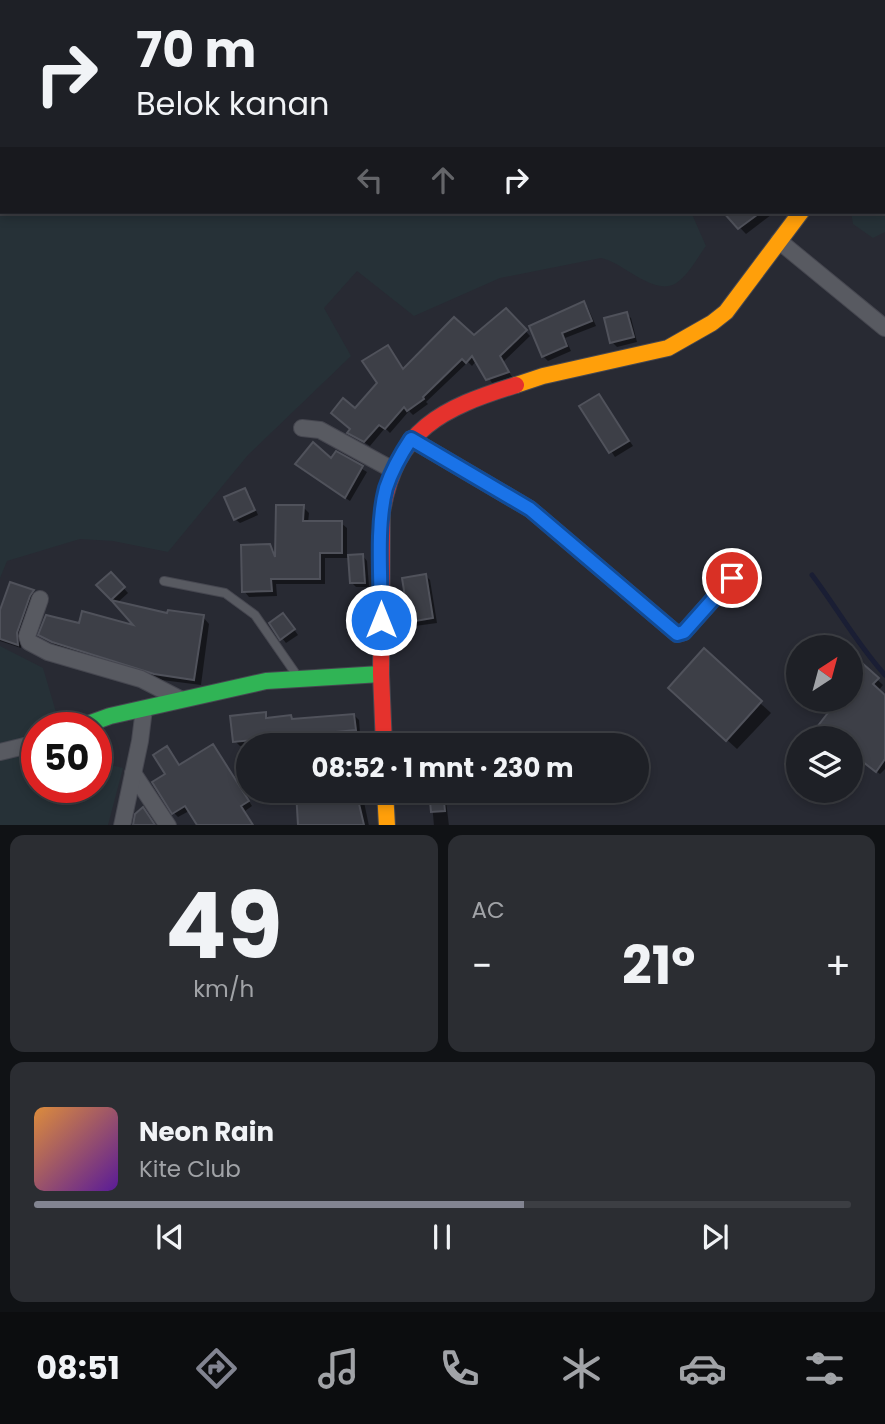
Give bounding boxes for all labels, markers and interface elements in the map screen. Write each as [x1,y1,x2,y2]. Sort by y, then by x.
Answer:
text: 70 m [136,16,256,84]
icon: right [21,28,112,119]
text: Belok kanan [136,81,330,126]
icon: left [351,161,389,199]
icon: ahead [424,161,462,199]
icon: right [497,161,535,199]
pin [702,548,762,608]
icon: arrive [713,559,751,597]
position arrow [344,583,418,657]
north arrow [786,635,863,712]
map controls [786,635,863,803]
speed limit sign: 50 [21,712,112,803]
button: layers [786,726,863,803]
text: 08:52 · 1 mnt · 230 m [311,750,574,786]
text: 49 [165,862,283,990]
text: AC [472,894,505,926]
text: 21° [622,929,695,1002]
text: − [472,939,492,992]
text: + [825,939,851,992]
text: km/h [193,973,254,1005]
text: Neon Rain [139,1114,274,1150]
text: Kite Club [139,1153,241,1185]
icon: previous [151,1218,189,1256]
icon: pause [423,1218,461,1256]
icon: next [696,1218,734,1256]
icon: directions [192,1344,241,1393]
icon: music [314,1344,363,1393]
icon: phone [435,1344,484,1393]
icon: climate [557,1344,606,1393]
icon: car [678,1344,727,1393]
icon: filters [800,1344,849,1393]
text: 08:51 [36,1345,120,1390]

